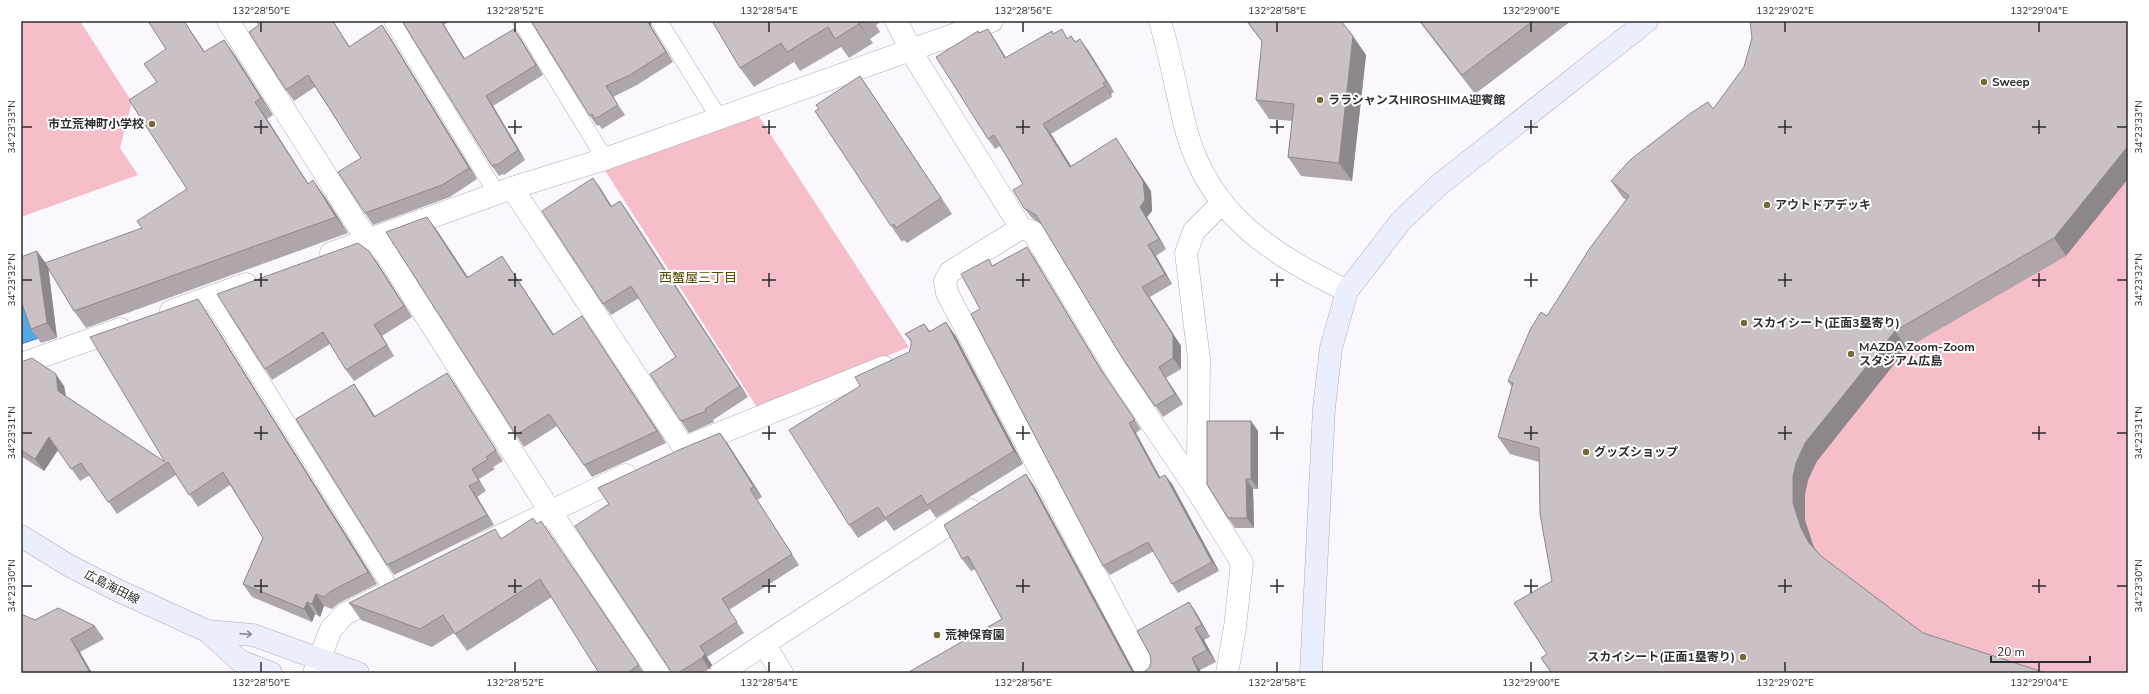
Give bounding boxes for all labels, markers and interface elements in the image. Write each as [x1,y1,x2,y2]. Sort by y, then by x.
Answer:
text: 132°28'50"E [232,4,290,18]
text: 132°28'52"E [486,4,544,18]
text: 132°28'54"E [740,4,798,18]
text: 132°28'56"E [994,4,1052,18]
text: 132°28'58"E [1248,4,1306,18]
text: 132°29'00"E [1502,4,1560,18]
text: 132°29'02"E [1756,4,1814,18]
text: 132°29'04"E [2010,4,2068,18]
place label: Sweep [1992,74,2030,90]
marker: Sweep [1979,77,1989,87]
place label: ララシャンスHIROSHIMA迎賓館 [1328,92,1505,108]
marker: ララシャンスHIROSHIMA迎賓館 [1315,95,1325,105]
text: 34°23'33"N [5,100,19,154]
text: 34°23'33"N [2132,100,2146,154]
place label: 市立荒神町小学校 [48,116,144,132]
marker: 市立荒神町小学校 [147,119,157,129]
place label: アウトドアデッキ [1775,197,1871,213]
marker: アウトドアデッキ [1762,200,1772,210]
text: 34°23'32"N [5,253,19,307]
text: 34°23'32"N [2132,253,2146,307]
district label: 西蟹屋三丁目 [659,269,737,287]
place label: スカイシート(正面3塁寄り) [1752,315,1900,331]
marker: スカイシート(正面3塁寄り) [1739,318,1749,328]
place label: MAZDA Zoom-Zoom スタジアム広島 [1859,339,1975,369]
marker: MAZDA Zoom-Zoom スタジアム広島 [1846,349,1856,359]
text: 34°23'31"N [5,406,19,460]
text: 34°23'31"N [2132,406,2146,460]
place label: グッズショップ [1594,444,1678,460]
marker: グッズショップ [1581,447,1591,457]
text: 34°23'30"N [5,559,19,613]
text: 34°23'30"N [2132,559,2146,613]
street label: 広島海田線 [82,566,142,608]
place label: 荒神保育園 [945,627,1005,643]
marker: 荒神保育園 [932,630,942,640]
one-way arrow [239,631,252,638]
scale bar [1991,638,2090,664]
text: 20 m [1997,644,2025,660]
place label: スカイシート(正面1塁寄り) [1587,649,1735,665]
marker: スカイシート(正面1塁寄り) [1738,652,1748,662]
text: 132°28'50"E [232,676,290,690]
text: 132°28'52"E [486,676,544,690]
text: 132°28'54"E [740,676,798,690]
text: 132°28'56"E [994,676,1052,690]
text: 132°28'58"E [1248,676,1306,690]
text: 132°29'00"E [1502,676,1560,690]
text: 132°29'02"E [1756,676,1814,690]
text: 132°29'04"E [2010,676,2068,690]

